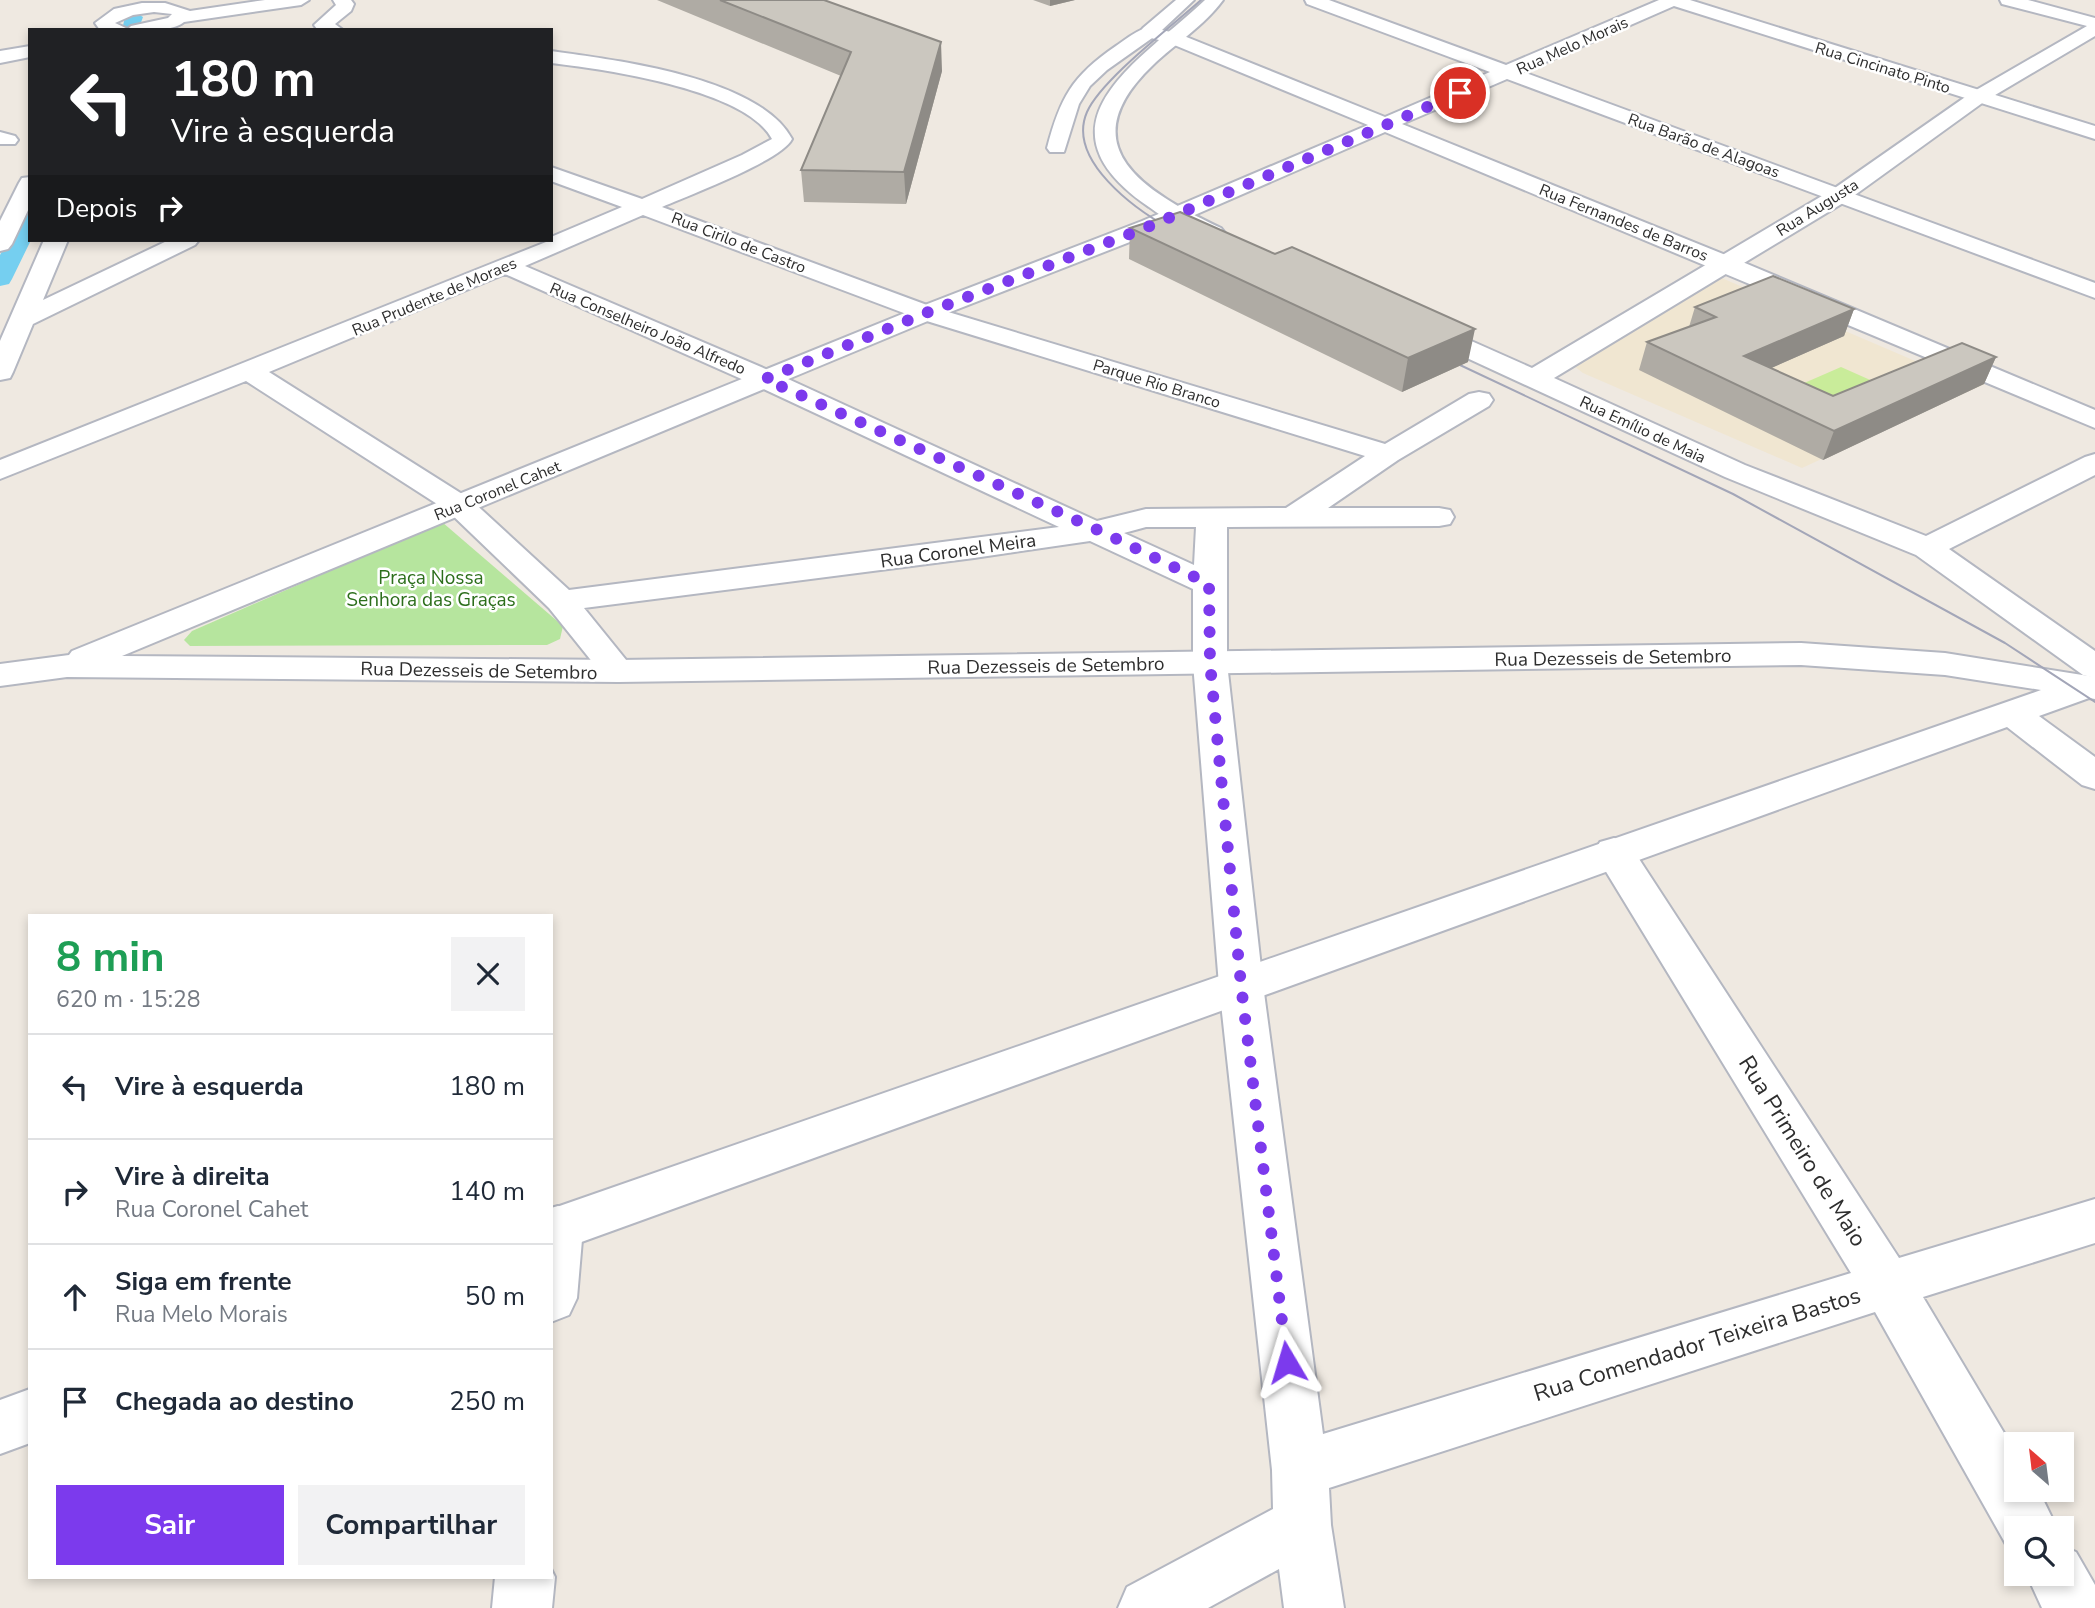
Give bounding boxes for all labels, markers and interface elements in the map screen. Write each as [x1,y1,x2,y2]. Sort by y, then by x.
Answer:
street label: Rua Melo Morais [1513,11,1632,80]
street label: Rua Cincinato Pinto [1812,37,1953,99]
text: 180 m [171,46,315,113]
icon: left [56,56,147,147]
pin [1430,63,1490,123]
icon: arrive [1441,74,1479,112]
street label: Rua Barão de Alagoas [1625,108,1783,184]
text: Vire à esquerda [171,110,395,153]
street label: Rua Augusta [1772,174,1863,242]
street label: Rua Fernandes de Barros [1536,179,1711,267]
icon: right [151,189,189,227]
text: Depois [56,191,137,226]
street label: Rua Cirilo de Castro [668,207,809,279]
street label: Rua Prudente de Moraes [349,252,520,342]
street label: Rua Conselheiro João Alfredo [546,278,749,380]
street label: Parque Rio Branco [1090,354,1223,414]
street label: Rua Emílio de Maia [1576,391,1709,469]
street label: Rua Coronel Cahet [431,455,564,526]
street label: Rua Coronel Meira [878,527,1038,575]
park label: Praça Nossa Senhora das Graças [346,565,516,613]
street label: Rua Dezesseis de Setembro [1494,643,1732,673]
street label: Rua Dezesseis de Setembro [927,651,1165,681]
street label: Rua Dezesseis de Setembro [360,656,598,686]
text: 8 min [56,929,165,986]
button: close [451,937,525,1011]
text: 620 m · 15:28 [56,984,201,1015]
street label: Rua Primeiro de Maio [1731,1050,1874,1253]
icon: left [56,1068,94,1106]
text: Vire à esquerda [115,1069,304,1104]
text: 180 m [449,1069,525,1104]
text: Vire à direita [115,1159,270,1194]
icon: right [56,1173,94,1211]
text: 140 m [449,1174,525,1209]
text: Rua Coronel Cahet [115,1194,308,1225]
text: Siga em frente [115,1264,292,1299]
icon: ahead [56,1278,94,1316]
text: 50 m [465,1279,525,1314]
street label: Rua Comendador Teixeira Bastos [1530,1280,1865,1409]
text: Rua Melo Morais [115,1299,288,1330]
position arrow [1250,1325,1324,1399]
icon: arrive [56,1383,94,1421]
text: Chegada ao destino [115,1384,354,1419]
text: 250 m [449,1384,525,1419]
north arrow [2004,1432,2074,1502]
map controls [2004,1432,2074,1586]
button: Sair [56,1485,284,1565]
button: Compartilhar [298,1485,525,1565]
button: search [2004,1516,2074,1586]

